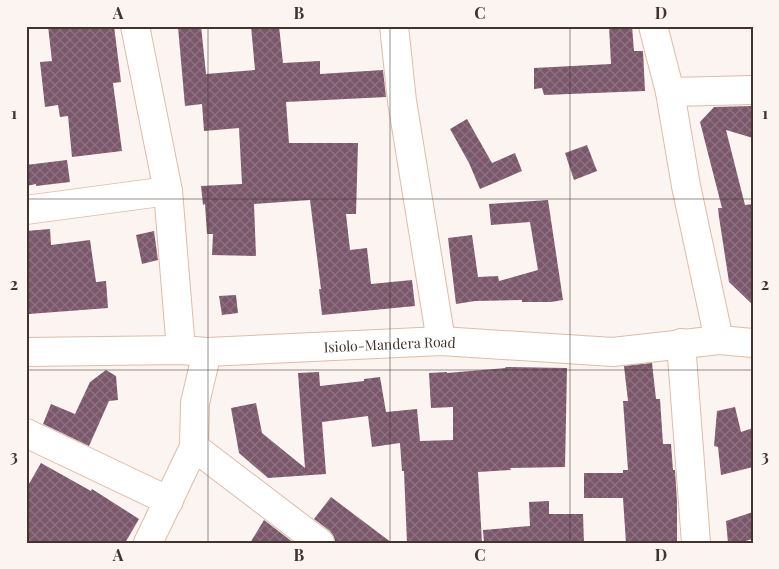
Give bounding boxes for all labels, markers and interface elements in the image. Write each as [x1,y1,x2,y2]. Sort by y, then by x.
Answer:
text: A [112,2,124,23]
text: B [294,2,305,23]
text: C [474,2,486,23]
text: D [655,2,667,23]
text: 1 [11,102,17,123]
text: 1 [762,102,768,123]
text: 2 [10,273,18,294]
text: 2 [761,273,769,294]
street label: Isiolo-Mandera Road [323,331,456,356]
text: 3 [10,445,18,466]
text: 3 [761,445,769,466]
text: A [112,544,124,565]
text: B [294,544,305,565]
text: C [474,544,486,565]
text: D [655,544,667,565]

